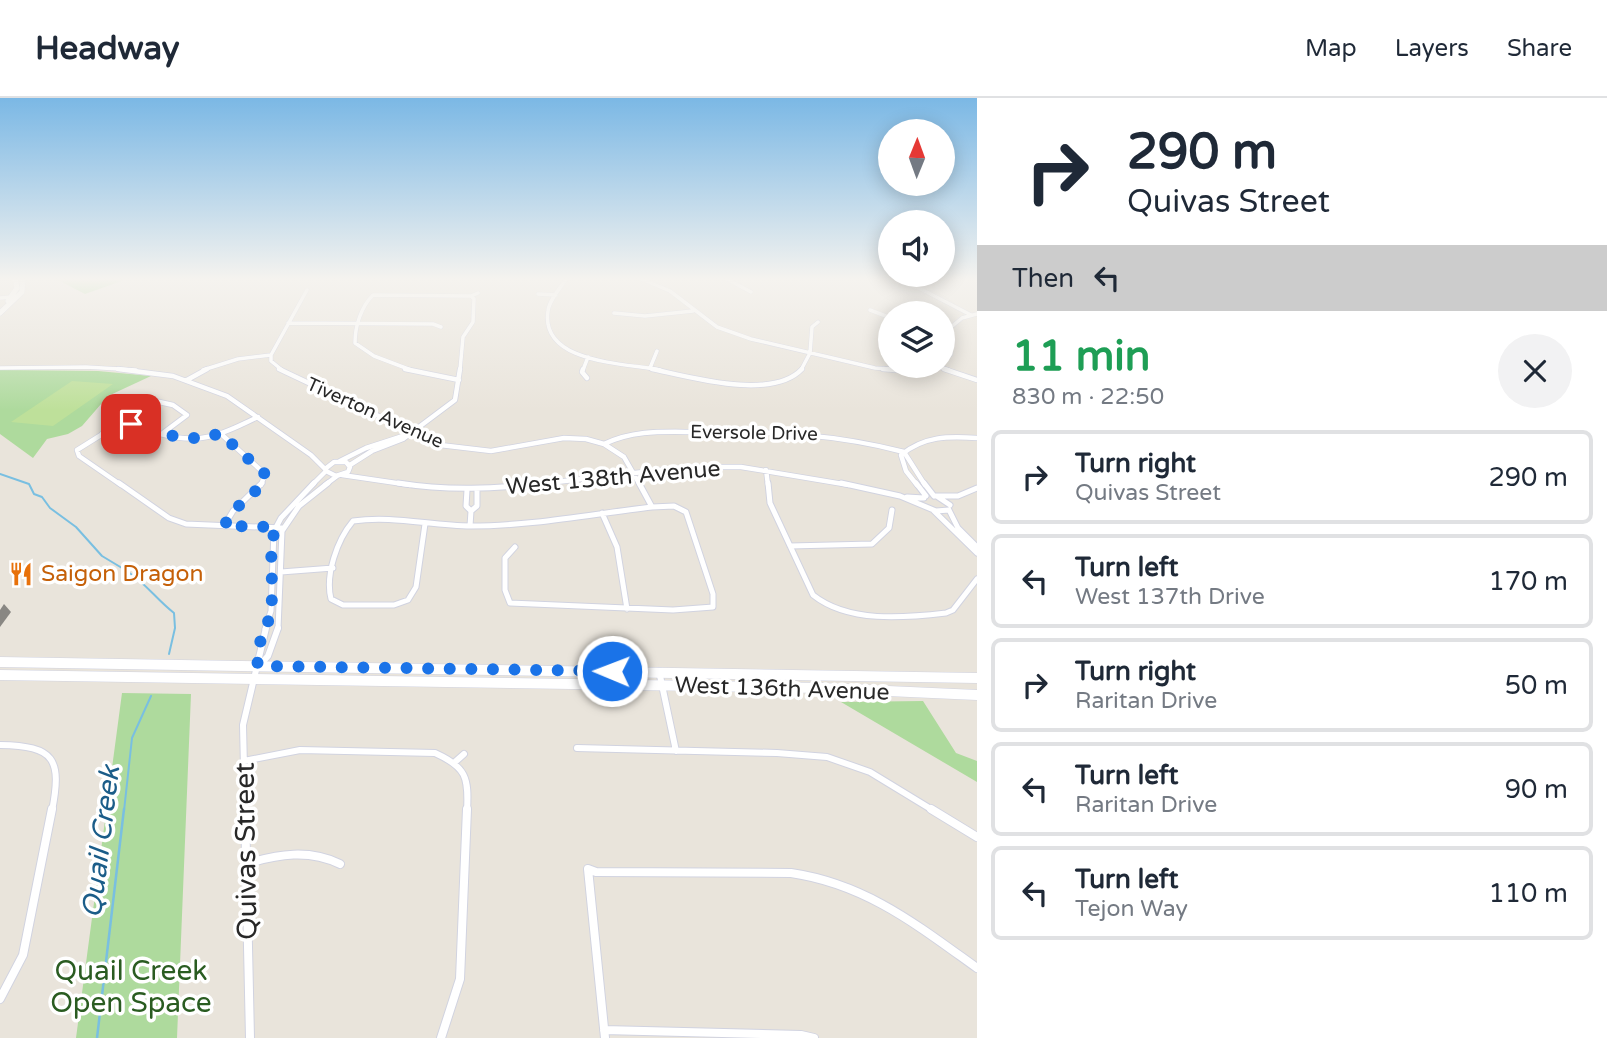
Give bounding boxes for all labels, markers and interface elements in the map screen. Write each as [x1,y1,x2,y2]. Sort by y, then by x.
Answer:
text: Headway [35,29,179,68]
text: Map [1305,34,1357,63]
text: Layers [1395,34,1469,63]
text: Share [1507,34,1572,63]
north arrow [878,119,956,196]
map controls [878,119,955,378]
text: 290 m [1127,123,1277,182]
icon: right [1012,126,1103,217]
text: Quivas Street [1127,183,1330,221]
button: sound [878,210,955,287]
icon: left [1088,259,1126,297]
text: Then [1012,263,1074,294]
button: layers [878,301,955,378]
text: 11 min [1012,331,1150,382]
button: close [1498,334,1572,408]
street label: Tiverton Avenue [303,373,447,453]
text: 830 m · 22:50 [1012,383,1164,411]
pin [101,394,161,454]
icon: arrive [112,405,150,443]
street label: Eversole Drive [690,421,818,445]
text: Turn right [1075,448,1196,479]
street label: West 138th Avenue [505,455,721,501]
icon: right [1016,458,1054,496]
text: 290 m [1488,462,1568,493]
text: Quivas Street [1075,479,1221,507]
text: Turn left [1075,552,1178,583]
restaurant icon: Saigon Dragon [7,560,35,588]
place label: Saigon Dragon [41,560,204,588]
icon: left [1016,562,1054,600]
text: 170 m [1488,566,1568,597]
text: West 137th Drive [1075,583,1265,611]
position arrow [575,634,649,708]
text: Turn right [1075,656,1196,687]
icon: right [1016,666,1054,704]
text: 50 m [1505,670,1568,701]
street label: West 136th Avenue [674,671,890,707]
text: Raritan Drive [1075,687,1217,715]
text: Turn left [1075,760,1178,791]
water label: Quail Creek [75,762,127,920]
street label: Quivas Street [227,762,265,940]
icon: left [1016,770,1054,808]
text: 90 m [1505,774,1568,805]
text: Raritan Drive [1075,791,1217,819]
text: Turn left [1075,864,1178,895]
icon: left [1016,874,1054,912]
text: 110 m [1488,878,1568,909]
text: Tejon Way [1075,895,1188,923]
park label: Quail Creek Open Space [50,954,212,1020]

